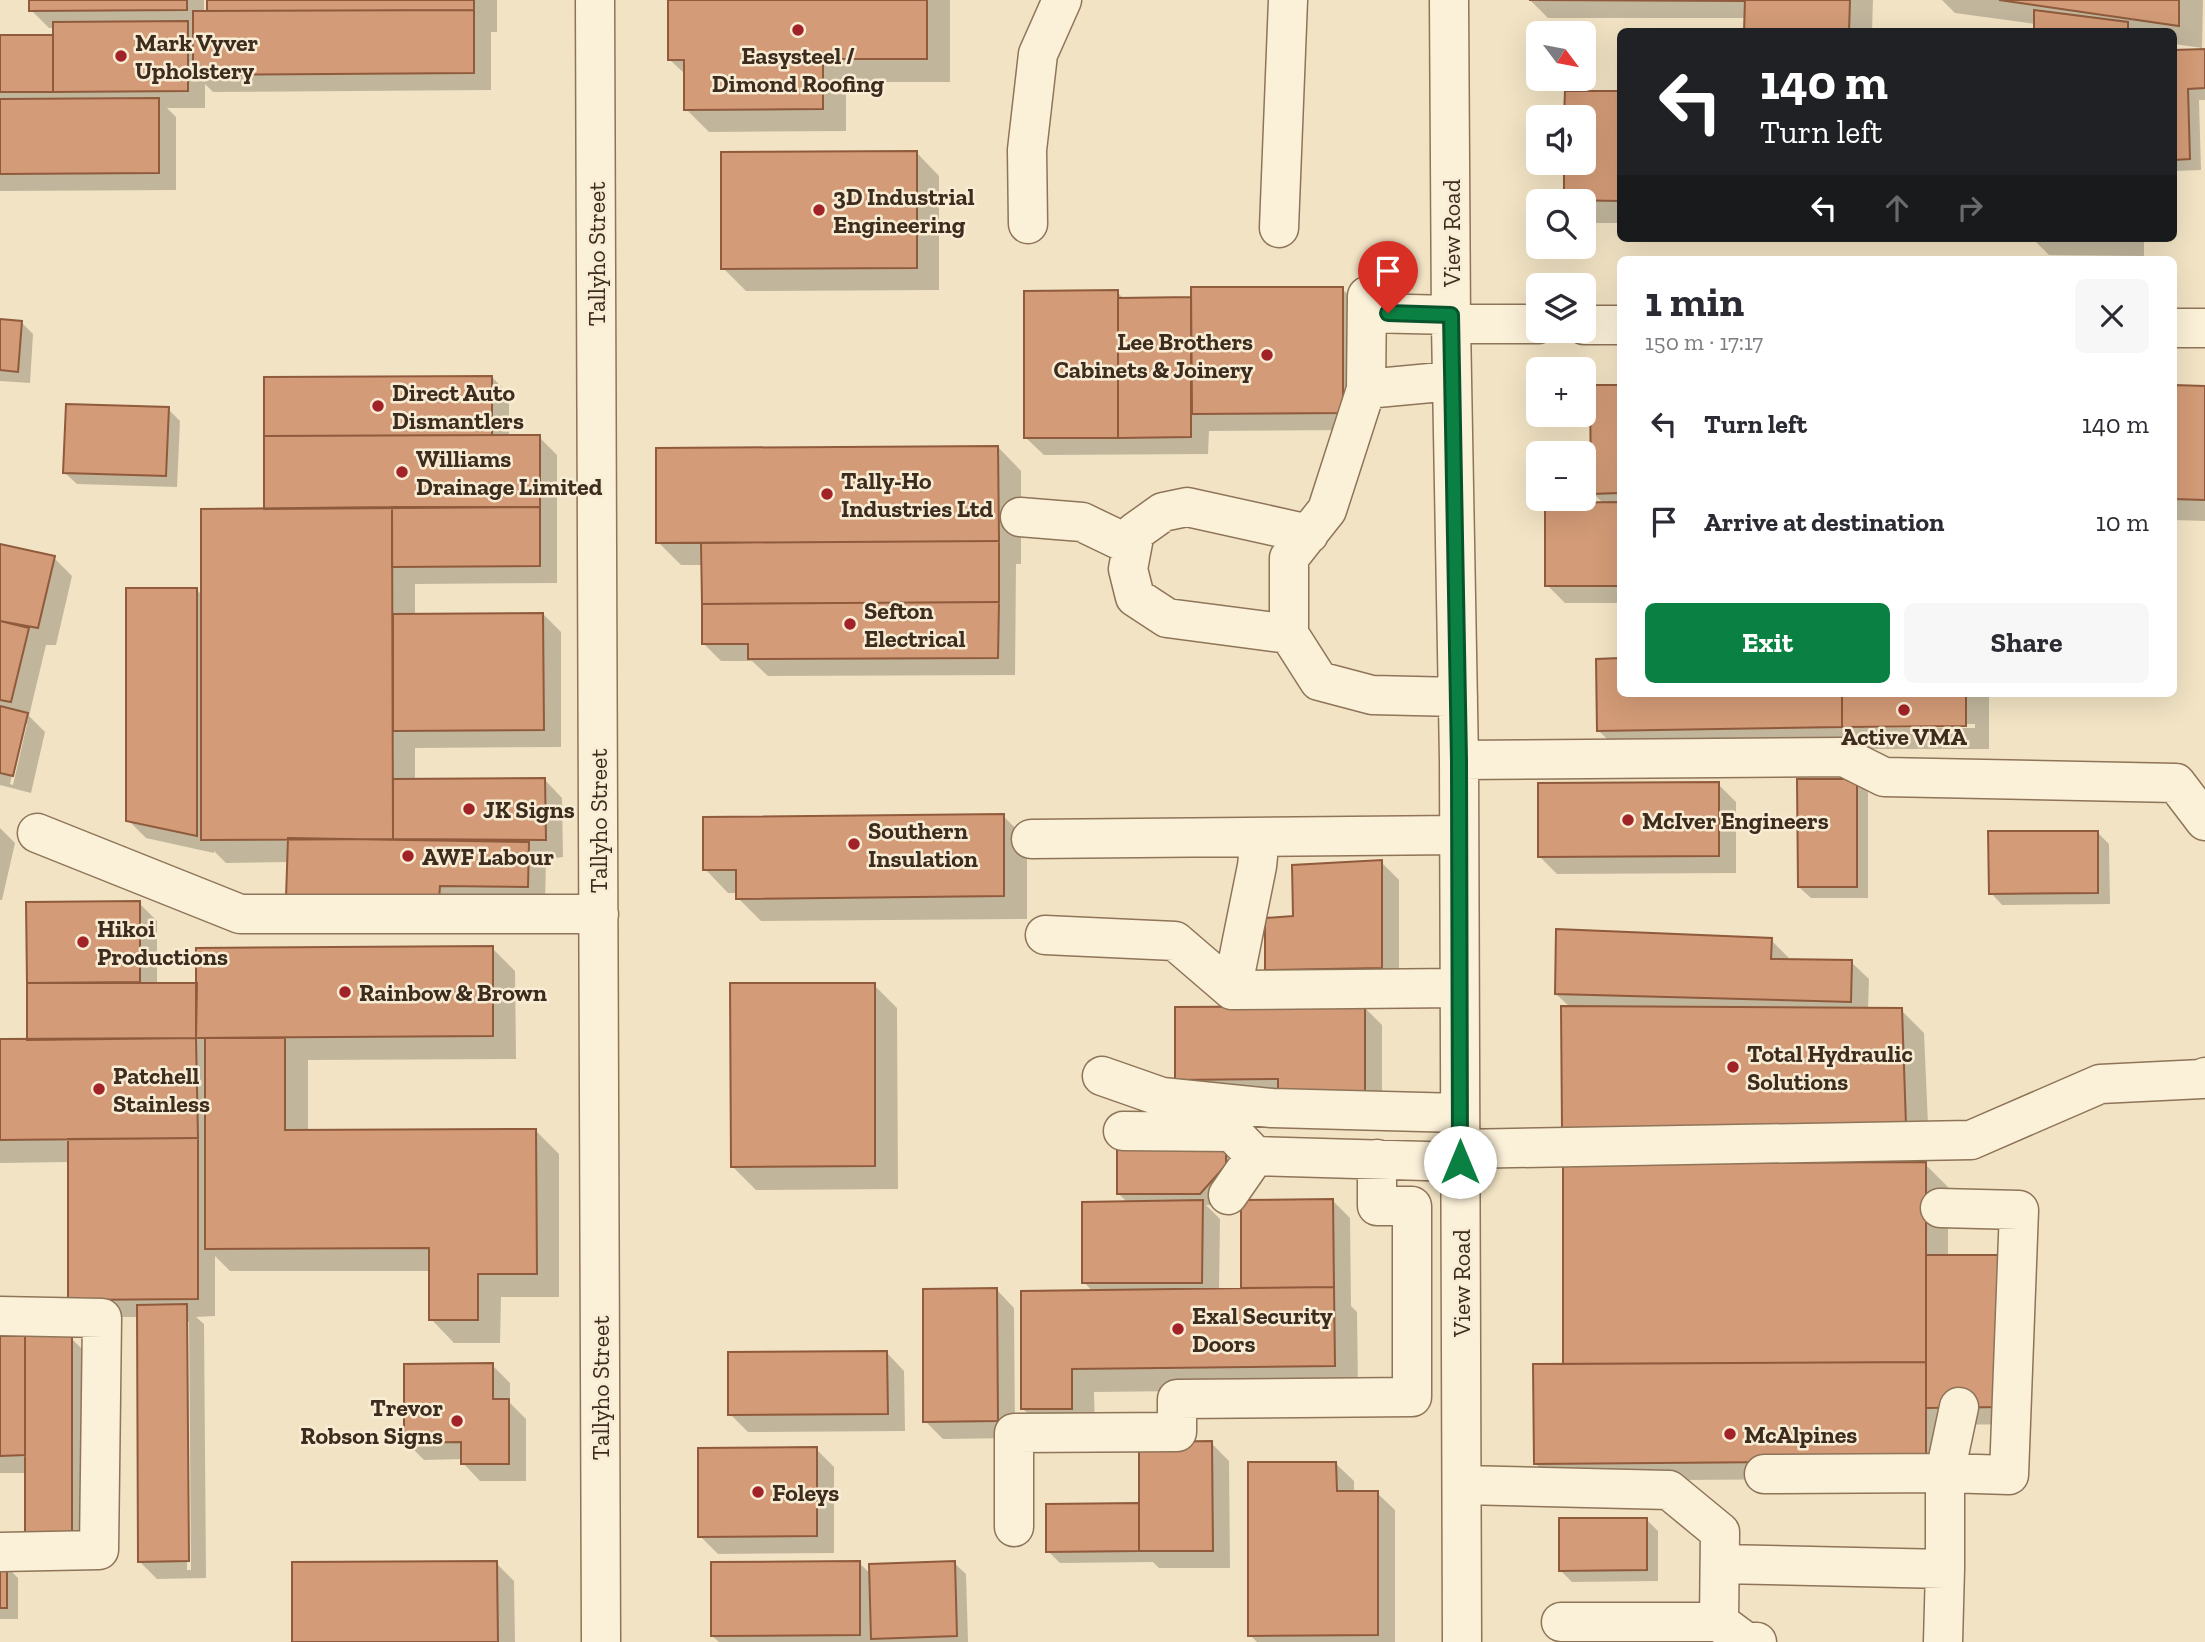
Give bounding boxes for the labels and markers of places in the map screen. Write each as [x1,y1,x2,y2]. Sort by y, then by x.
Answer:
marker: Easysteel / Dimond Roofing [790,22,806,38]
place label: Mark Vyver Upholstery [135,28,259,85]
place label: Easysteel / Dimond Roofing [712,41,885,98]
marker: Mark Vyver Upholstery [113,48,129,64]
place label: 3D Industrial Engineering [833,182,975,239]
marker: 3D Industrial Engineering [811,202,827,218]
pin [1358,241,1418,313]
place label: Lee Brothers Cabinets & Joinery [1053,327,1253,384]
marker: Lee Brothers Cabinets & Joinery [1259,347,1275,363]
place label: Direct Auto Dismantlers [392,378,524,435]
marker: Direct Auto Dismantlers [370,398,386,414]
place label: Williams Drainage Limited [416,444,603,501]
marker: Williams Drainage Limited [394,464,410,480]
place label: Tally-Ho Industries Ltd [841,466,993,523]
marker: Tally-Ho Industries Ltd [819,486,835,502]
place label: Sefton Electrical [864,596,966,653]
marker: Sefton Electrical [842,616,858,632]
marker: Active VMA [1896,702,1912,718]
place label: Active VMA [1841,722,1967,751]
place label: JK Signs [483,795,575,824]
marker: JK Signs [461,801,477,817]
place label: McIver Engineers [1642,806,1829,835]
marker: McIver Engineers [1620,812,1636,828]
place label: Southern Insulation [868,816,978,873]
marker: Southern Insulation [846,836,862,852]
place label: AWF Labour [422,842,554,871]
marker: AWF Labour [400,848,416,864]
place label: Hikoi Productions [97,914,228,971]
marker: Hikoi Productions [75,934,91,950]
place label: Rainbow & Brown [359,978,547,1007]
marker: Rainbow & Brown [337,984,353,1000]
place label: Total Hydraulic Solutions [1747,1039,1913,1096]
marker: Total Hydraulic Solutions [1725,1059,1741,1075]
place label: Patchell Stainless [113,1061,210,1118]
marker: Patchell Stainless [91,1081,107,1097]
place label: Exal Security Doors [1192,1301,1333,1358]
marker: Exal Security Doors [1170,1321,1186,1337]
place label: Trevor Robson Signs [300,1393,443,1450]
marker: Trevor Robson Signs [449,1413,465,1429]
place label: McAlpines [1744,1420,1857,1449]
marker: McAlpines [1722,1426,1738,1442]
place label: Foleys [772,1478,839,1507]
marker: Foleys [750,1484,766,1500]

